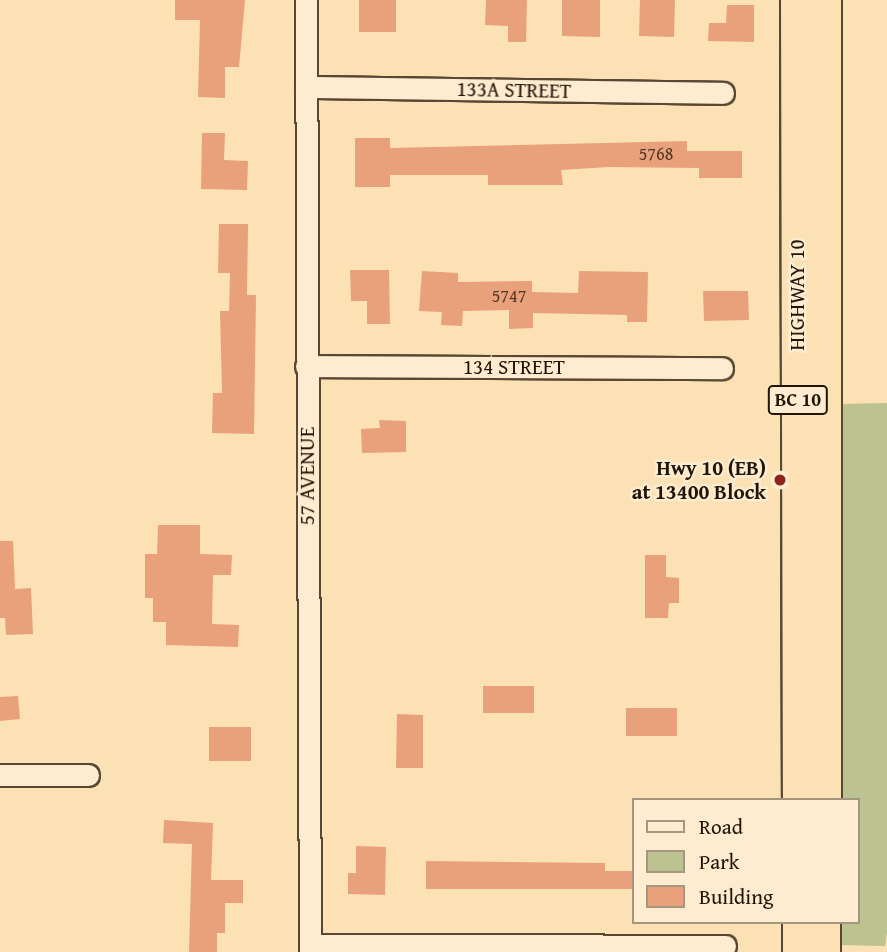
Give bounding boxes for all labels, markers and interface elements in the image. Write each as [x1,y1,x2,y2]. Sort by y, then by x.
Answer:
street label: 133A STREET [456,76,572,104]
house number: 5768 [639,143,673,165]
street label: HIGHWAY 10 [784,239,810,351]
house number: 5747 [492,285,526,307]
street label: 134 STREET [463,354,565,380]
road number: BC 10 [766,384,830,416]
street label: 57 AVENUE [294,427,320,525]
place label: Hwy 10 (EB) at 13400 Block [632,455,766,505]
marker: Hwy 10 (EB) at 13400 Block [772,472,788,488]
legend [632,798,859,924]
text: Road [699,811,743,842]
text: Park [699,846,740,877]
text: Building [699,881,773,912]

